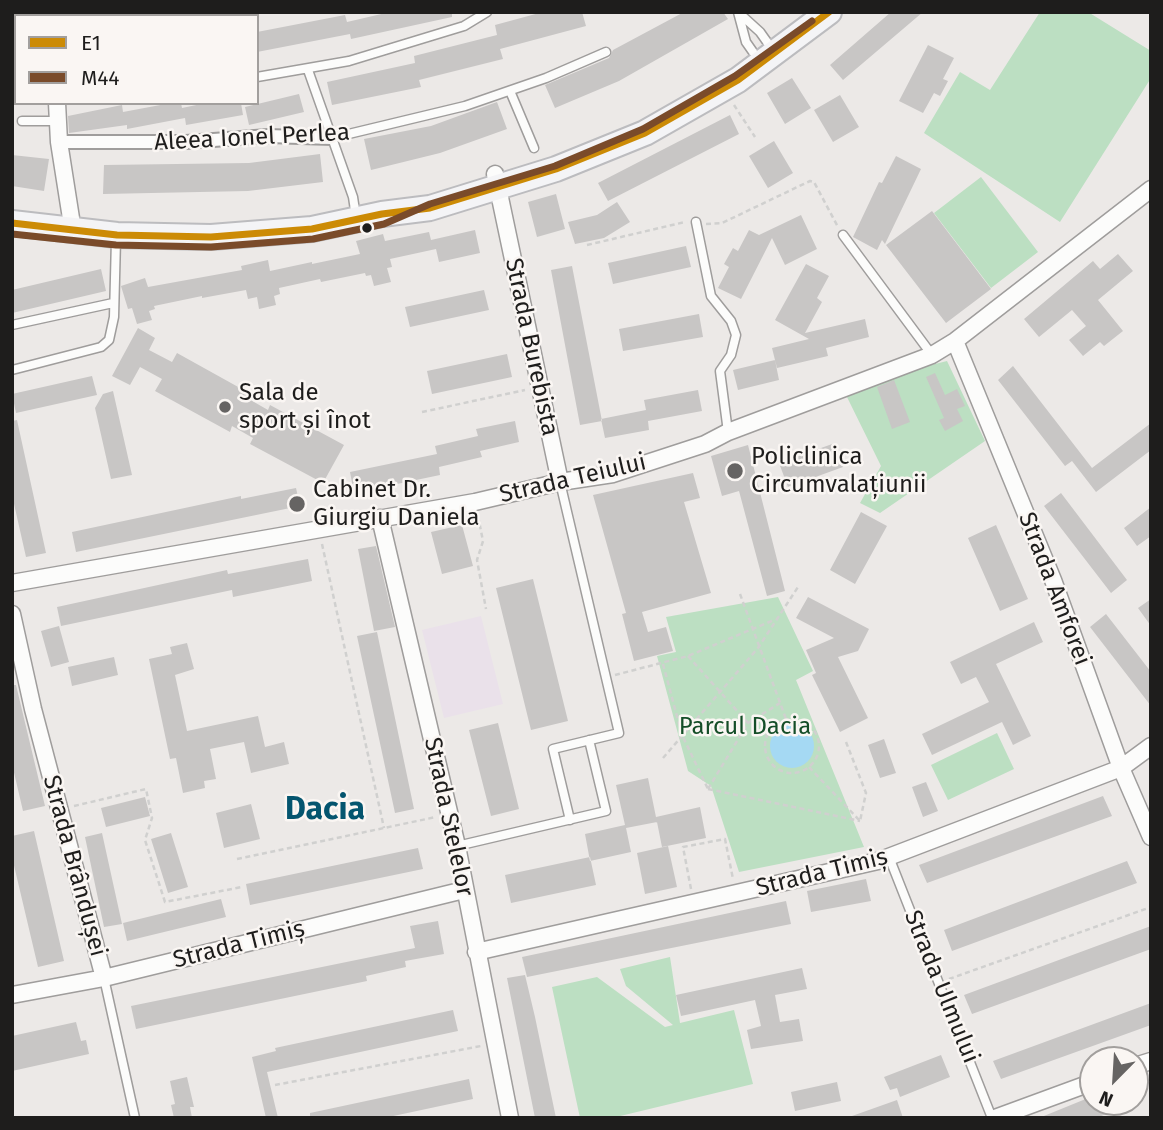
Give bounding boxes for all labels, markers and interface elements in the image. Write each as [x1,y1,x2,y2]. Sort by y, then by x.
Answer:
legend [14,14,259,105]
text: E1 [81,30,101,56]
text: M44 [81,65,119,91]
street label: Aleea Ionel Perlea [153,118,351,158]
unlabelled marker [360,221,374,235]
street label: Strada Burebista [498,256,564,438]
place label: Sala de sport și înot [239,379,371,435]
marker: Sala de sport și înot [217,399,233,415]
place label: Policlinica Circumvalațiunii [751,443,927,499]
street label: Strada Teiului [497,448,649,510]
marker: Policlinica Circumvalațiunii [725,461,745,481]
place label: Cabinet Dr. Giurgiu Daniela [313,476,480,532]
marker: Cabinet Dr. Giurgiu Daniela [287,494,307,514]
street label: Strada Amforei [1012,508,1096,670]
park label: Parcul Dacia [679,713,811,741]
street label: Strada Stelelor [417,735,479,899]
street label: Strada Brândușei [36,772,112,960]
district label: Dacia [285,791,365,829]
street label: Strada Timiș [753,843,891,903]
street label: Strada Ulmului [897,906,985,1068]
street label: Strada Timiș [170,915,308,975]
north arrow [1079,1046,1149,1116]
text: N [1096,1086,1117,1112]

